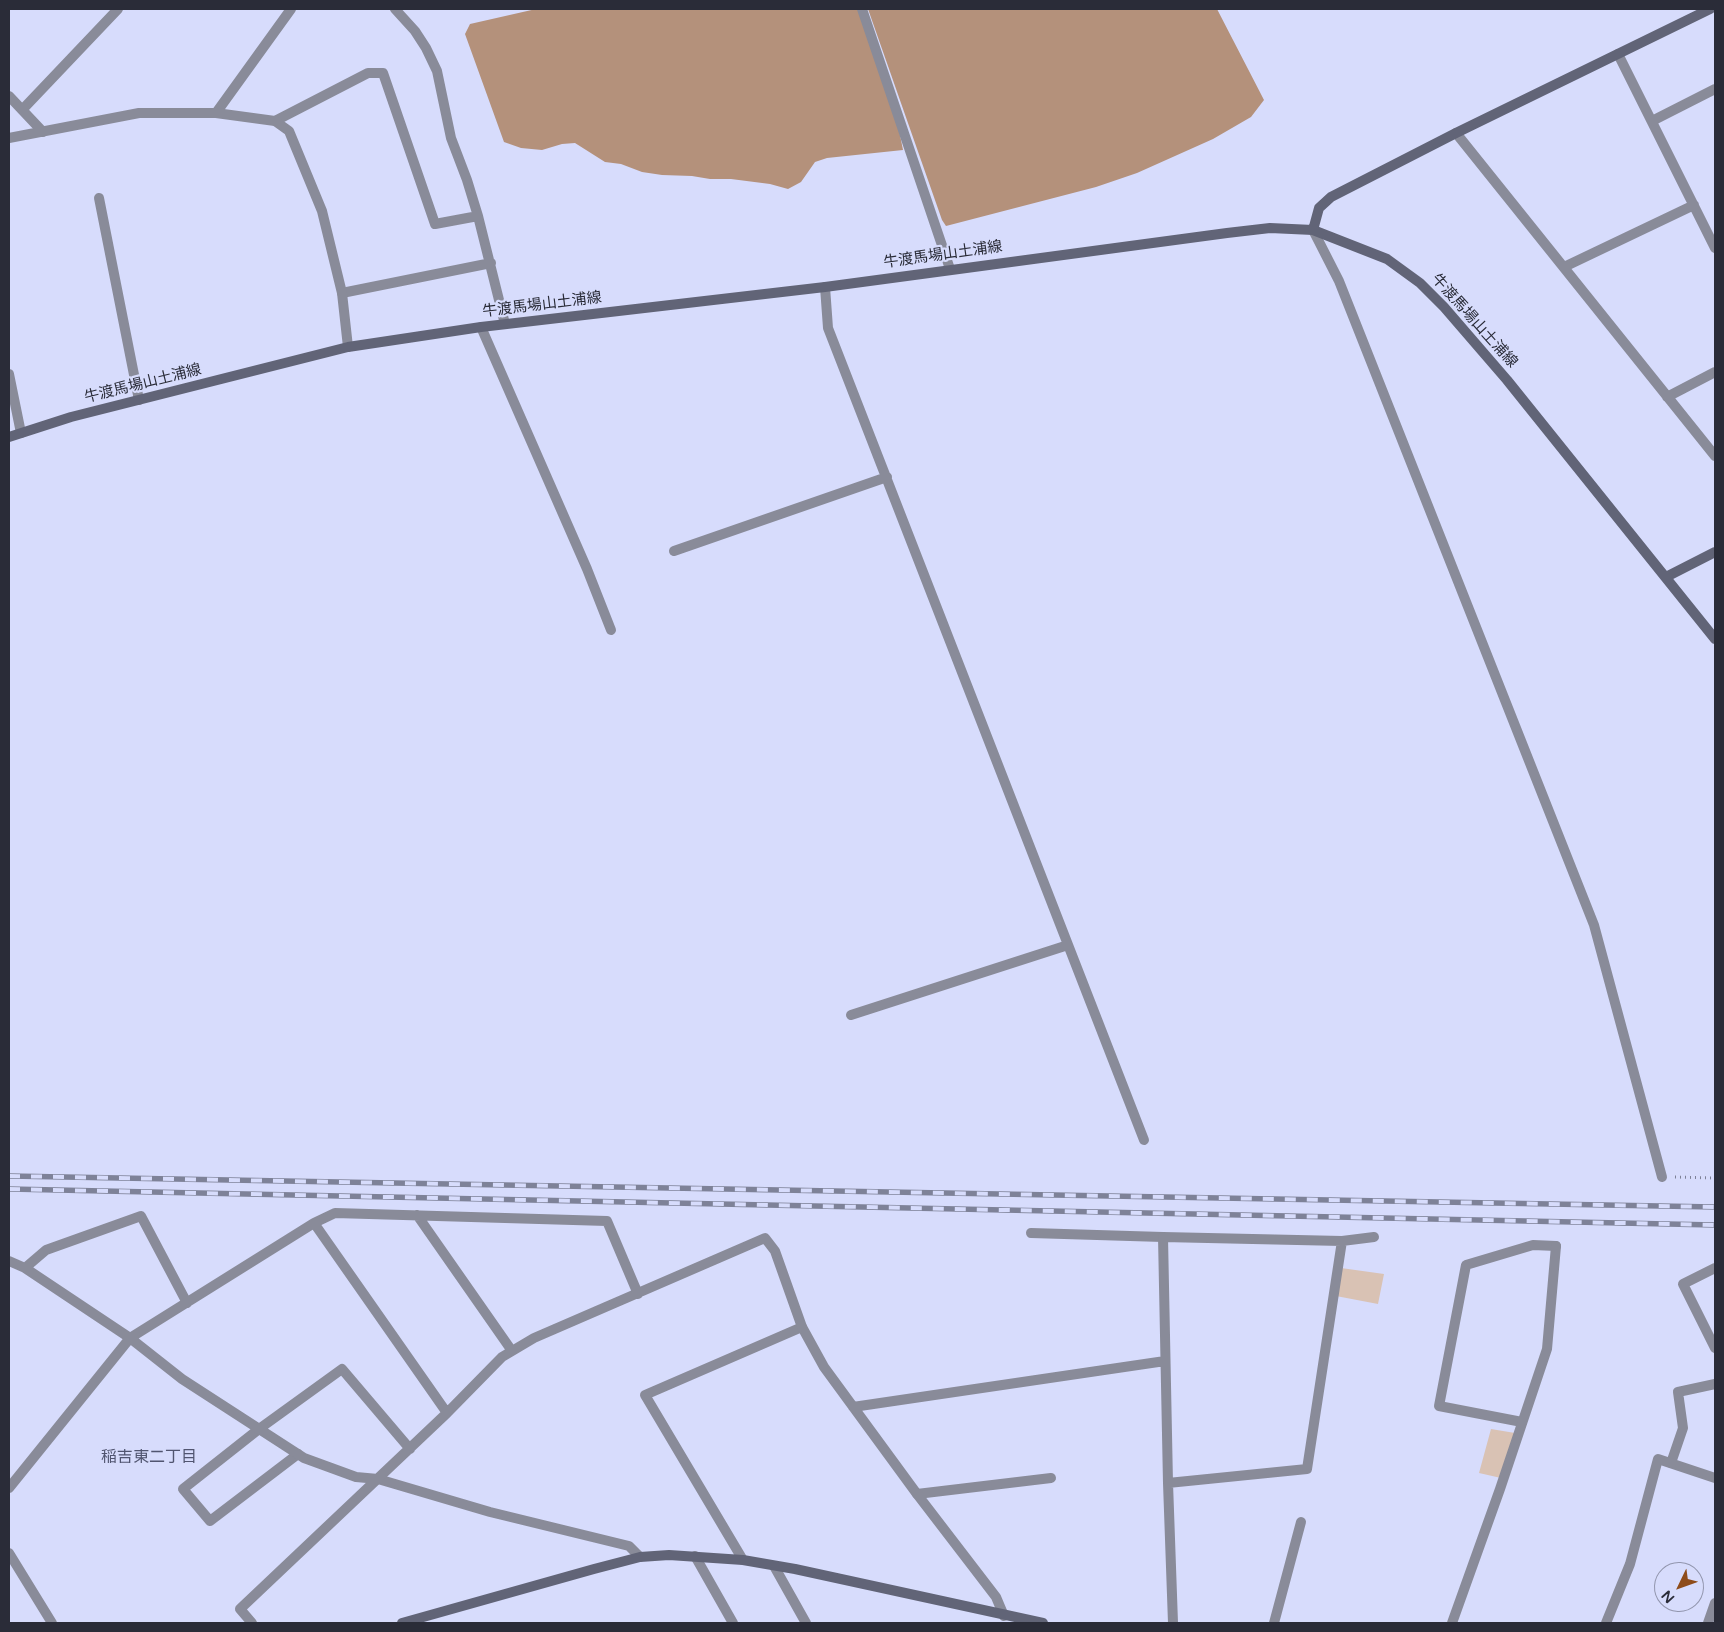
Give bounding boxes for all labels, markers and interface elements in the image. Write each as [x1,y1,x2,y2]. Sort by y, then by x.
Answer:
street label: 牛渡馬場山土浦線 [882,238,1004,272]
street label: 牛渡馬場山土浦線 [1427,270,1521,372]
street label: 牛渡馬場山土浦線 [481,289,603,321]
street label: 牛渡馬場山土浦線 [83,361,203,407]
district label: 稲吉東二丁目 [101,1448,197,1468]
north arrow [1654,1562,1704,1612]
text: N [1658,1587,1678,1607]

